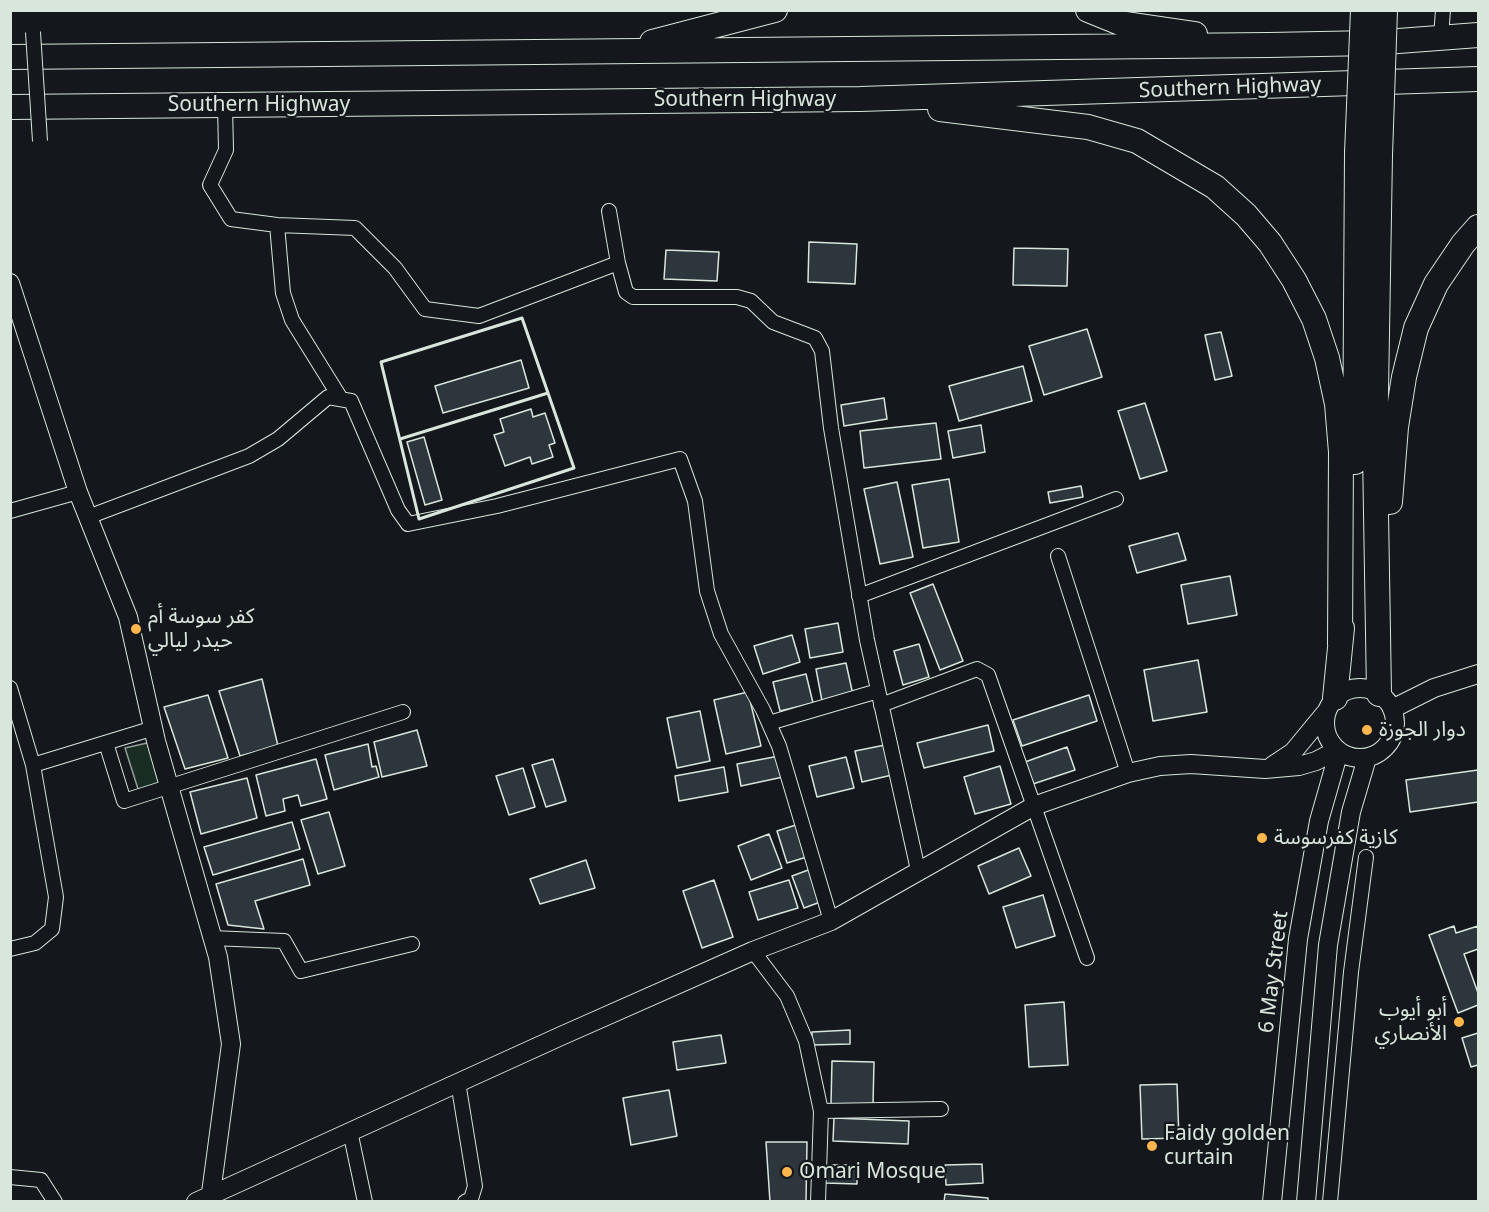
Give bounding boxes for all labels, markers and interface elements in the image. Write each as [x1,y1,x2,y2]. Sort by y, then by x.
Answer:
street label: Southern Highway [1138,72,1322,104]
street label: Southern Highway [654,87,836,113]
street label: Southern Highway [168,92,350,118]
place label: كفر سوسة أم حيدر ليالي [148,604,254,654]
marker: كفر سوسة أم حيدر ليالي [129,622,143,636]
place label: دوار الجوزة [1379,717,1466,743]
marker: دوار الجوزة [1360,723,1374,737]
place label: كازية كفرسوسة [1274,825,1398,851]
marker: كازية كفرسوسة [1255,831,1269,845]
street label: 6 May Street [1254,909,1294,1035]
place label: أبو أيوب الأنصاري [1374,997,1447,1047]
marker: أبو أيوب الأنصاري [1452,1015,1466,1029]
place label: Faidy golden curtain [1164,1121,1290,1171]
marker: Faidy golden curtain [1145,1139,1159,1153]
place label: Omari Mosque [799,1159,946,1185]
marker: Omari Mosque [780,1165,794,1179]

